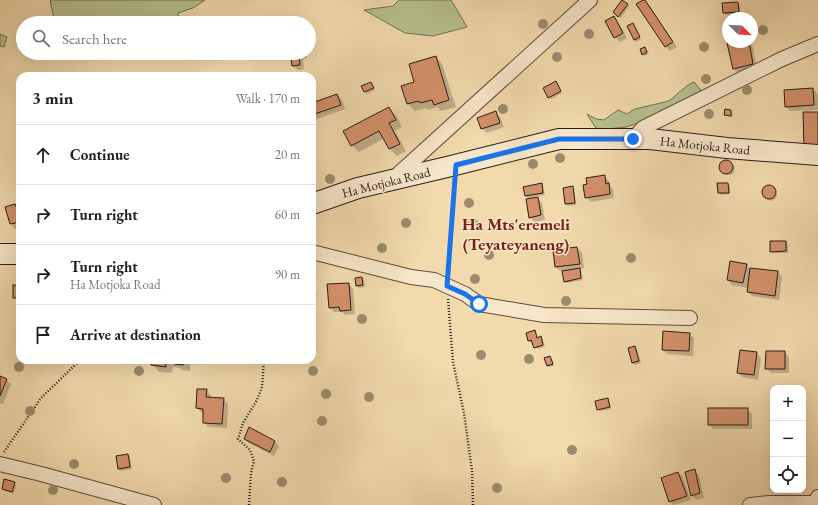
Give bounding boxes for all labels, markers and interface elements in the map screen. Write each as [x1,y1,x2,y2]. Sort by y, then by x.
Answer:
north arrow [722,12,758,48]
search box [16,16,316,60]
icon: search [30,27,52,49]
text: Search here [62,29,127,48]
text: 3 min [32,87,73,109]
text: Walk · 170 m [236,90,300,107]
route end [624,130,642,148]
street label: Ha Motjoka Road [659,132,751,159]
icon: ahead [32,144,54,166]
text: Continue [70,145,130,164]
text: 20 m [275,146,300,163]
street label: Ha Motjoka Road [340,163,433,202]
icon: right [32,204,54,226]
text: Turn right [70,205,138,224]
text: 60 m [275,206,300,223]
district label: Ha Mts'eremeli (Teyateyaneng) [462,213,570,255]
text: Turn right [70,257,138,276]
icon: right [32,264,54,286]
text: 90 m [275,266,300,283]
text: Ha Motjoka Road [70,276,161,293]
route start [470,295,488,313]
icon: arrive [32,324,54,346]
text: Arrive at destination [70,325,201,344]
map controls [770,385,806,493]
button: + [770,385,806,421]
button: − [770,421,806,457]
button: locate [770,457,806,493]

